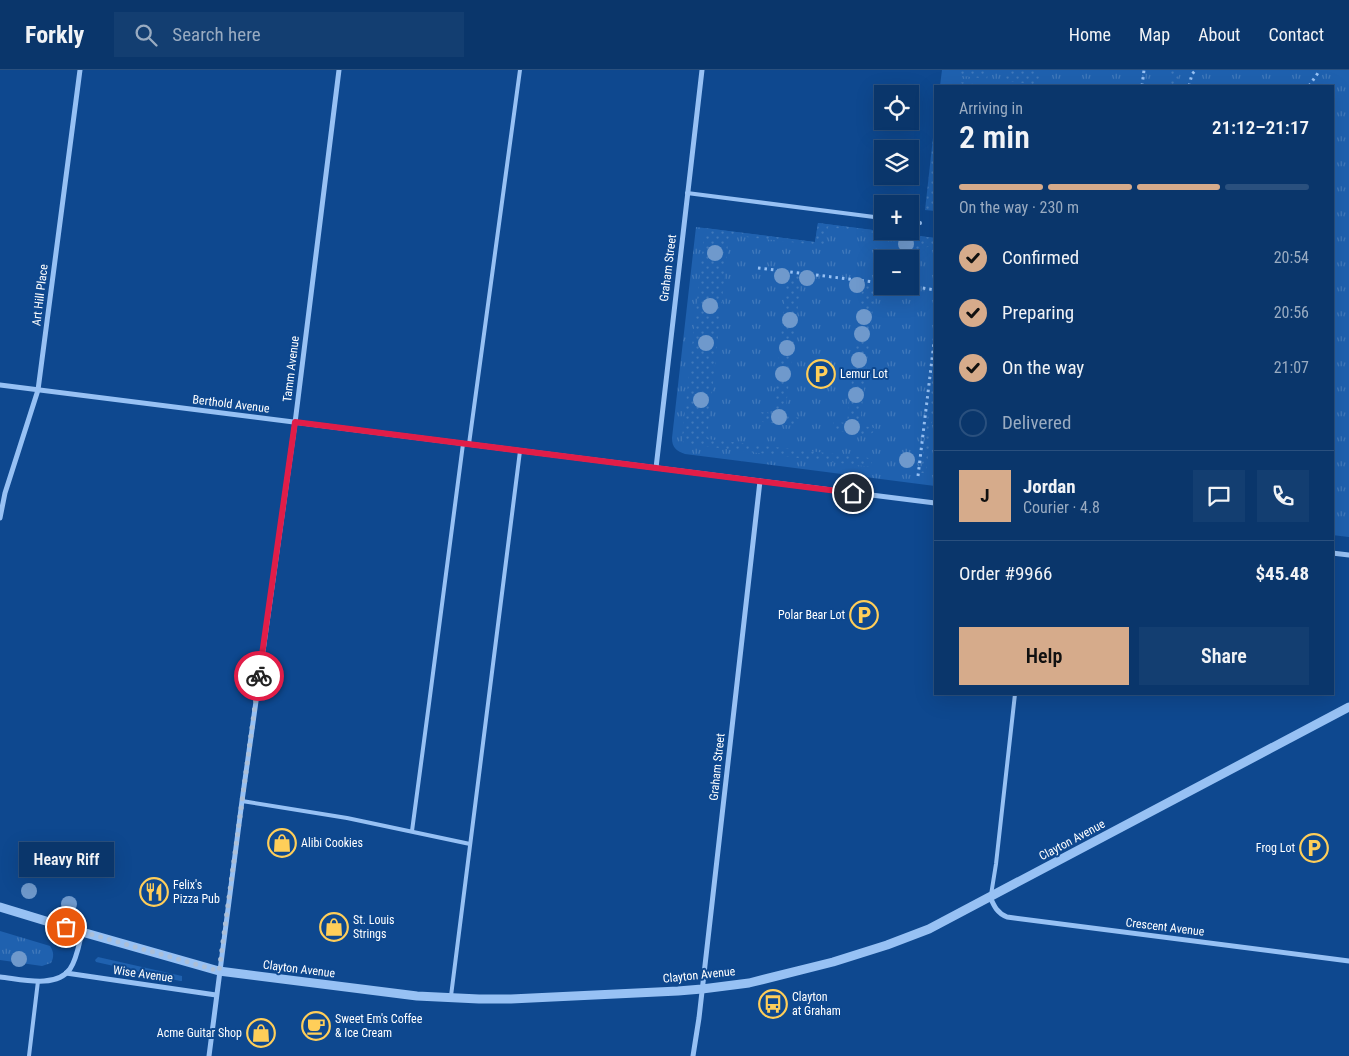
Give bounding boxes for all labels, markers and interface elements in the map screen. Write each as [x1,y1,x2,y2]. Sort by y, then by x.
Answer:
search box [114,12,464,57]
text: Forkly [25,21,84,49]
icon: search [132,21,160,49]
text: Search here [172,23,261,46]
text: Home [1069,24,1111,45]
text: Map [1139,24,1170,45]
text: About [1198,24,1240,45]
text: Contact [1268,24,1324,45]
map controls [874,85,919,295]
button: locate [874,85,919,130]
text: Arriving in [959,99,1023,118]
text: 21:12–21:17 [1212,116,1309,139]
text: 2 min [959,118,1030,156]
button: layers [874,140,919,185]
button: + [874,195,919,240]
text: On the way · 230 m [959,198,1079,217]
street label: Graham Street [657,233,679,302]
icon: check [959,244,987,272]
text: Confirmed [1002,246,1079,269]
text: 20:54 [1274,248,1309,267]
button: − [874,250,919,295]
street label: Art Hill Place [29,263,51,327]
icon: check [959,299,987,327]
text: Preparing [1002,301,1074,324]
text: 20:56 [1274,303,1309,322]
street label: Tamm Avenue [280,335,302,403]
icon: check [959,354,987,382]
text: On the way [1002,356,1084,379]
text: 21:07 [1274,358,1309,377]
parking icon: Lemur Lot [806,359,836,389]
place label: Lemur Lot [840,367,888,381]
street label: Berthold Avenue [192,392,271,416]
text: Delivered [1002,411,1071,434]
button: chat [1193,470,1245,522]
button: phone [1257,470,1309,522]
pin [832,472,874,514]
text: Jordan [1023,475,1076,498]
icon: home [839,479,867,507]
text: J [980,484,990,507]
text: Courier · 4.8 [1023,498,1100,517]
text: Order #9966 [959,562,1052,585]
text: $45.48 [1255,562,1309,585]
parking icon: Polar Bear Lot [849,600,879,630]
place label: Polar Bear Lot [778,608,845,622]
button: Help [959,627,1129,685]
button: Share [1139,627,1309,685]
courier [234,651,284,701]
icon: bike [245,662,273,690]
street label: Graham Street [706,732,728,801]
street label: Clayton Avenue [1037,817,1108,863]
shop icon: Alibi Cookies [267,828,297,858]
parking icon: Frog Lot [1299,833,1329,863]
place label: Alibi Cookies [301,836,363,850]
place label: Frog Lot [1256,841,1295,855]
callout: Heavy Riff [18,842,114,877]
text: Heavy Riff [34,850,99,869]
restaurant icon: Felix's Pizza Pub [139,877,169,907]
place label: Felix's Pizza Pub [173,878,220,906]
pin [45,906,87,948]
shop icon: St. Louis Strings [319,912,349,942]
icon: bag [52,913,80,941]
place label: St. Louis Strings [353,913,394,941]
street label: Crescent Avenue [1125,915,1206,939]
street label: Clayton Avenue [262,958,336,980]
street label: Wise Avenue [112,963,174,985]
street label: Clayton Avenue [662,964,736,986]
bus stop icon: Clayton at Graham [758,989,788,1019]
place label: Clayton at Graham [792,990,841,1018]
cafe icon: Sweet Em's Coffee & Ice Cream [301,1011,331,1041]
place label: Sweet Em's Coffee & Ice Cream [335,1012,423,1040]
shop icon: Acme Guitar Shop [246,1018,276,1048]
place label: Acme Guitar Shop [157,1026,242,1040]

